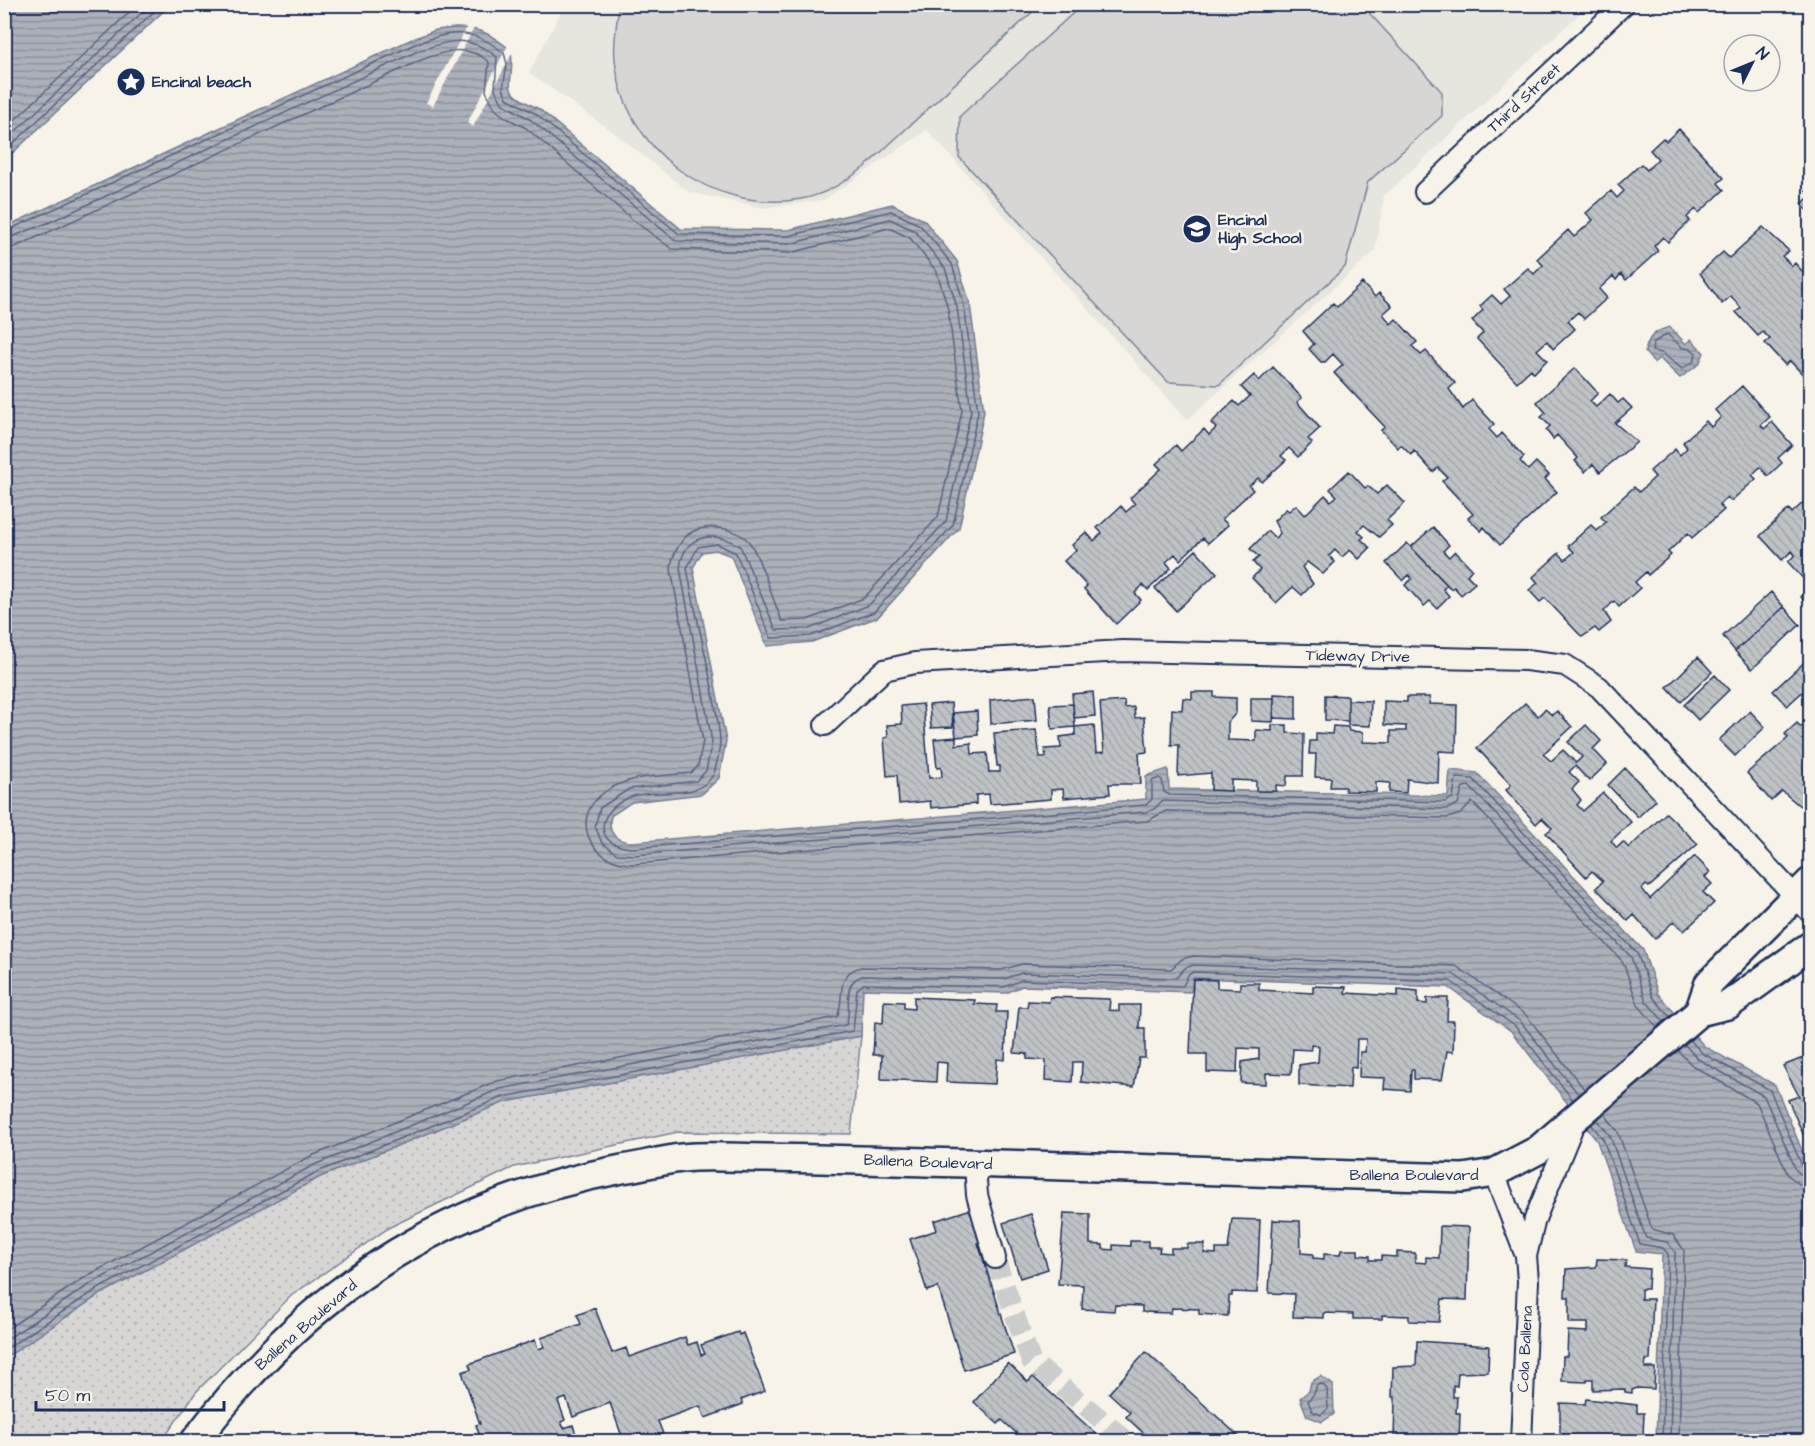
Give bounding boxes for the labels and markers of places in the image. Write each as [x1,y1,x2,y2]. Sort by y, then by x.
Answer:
place icon: Encinal beach [115,66,147,98]
place label: Encinal beach [152,71,252,93]
place label: Encinal High School [1218,209,1302,251]
school or university icon: Encinal High School [1181,213,1213,245]

